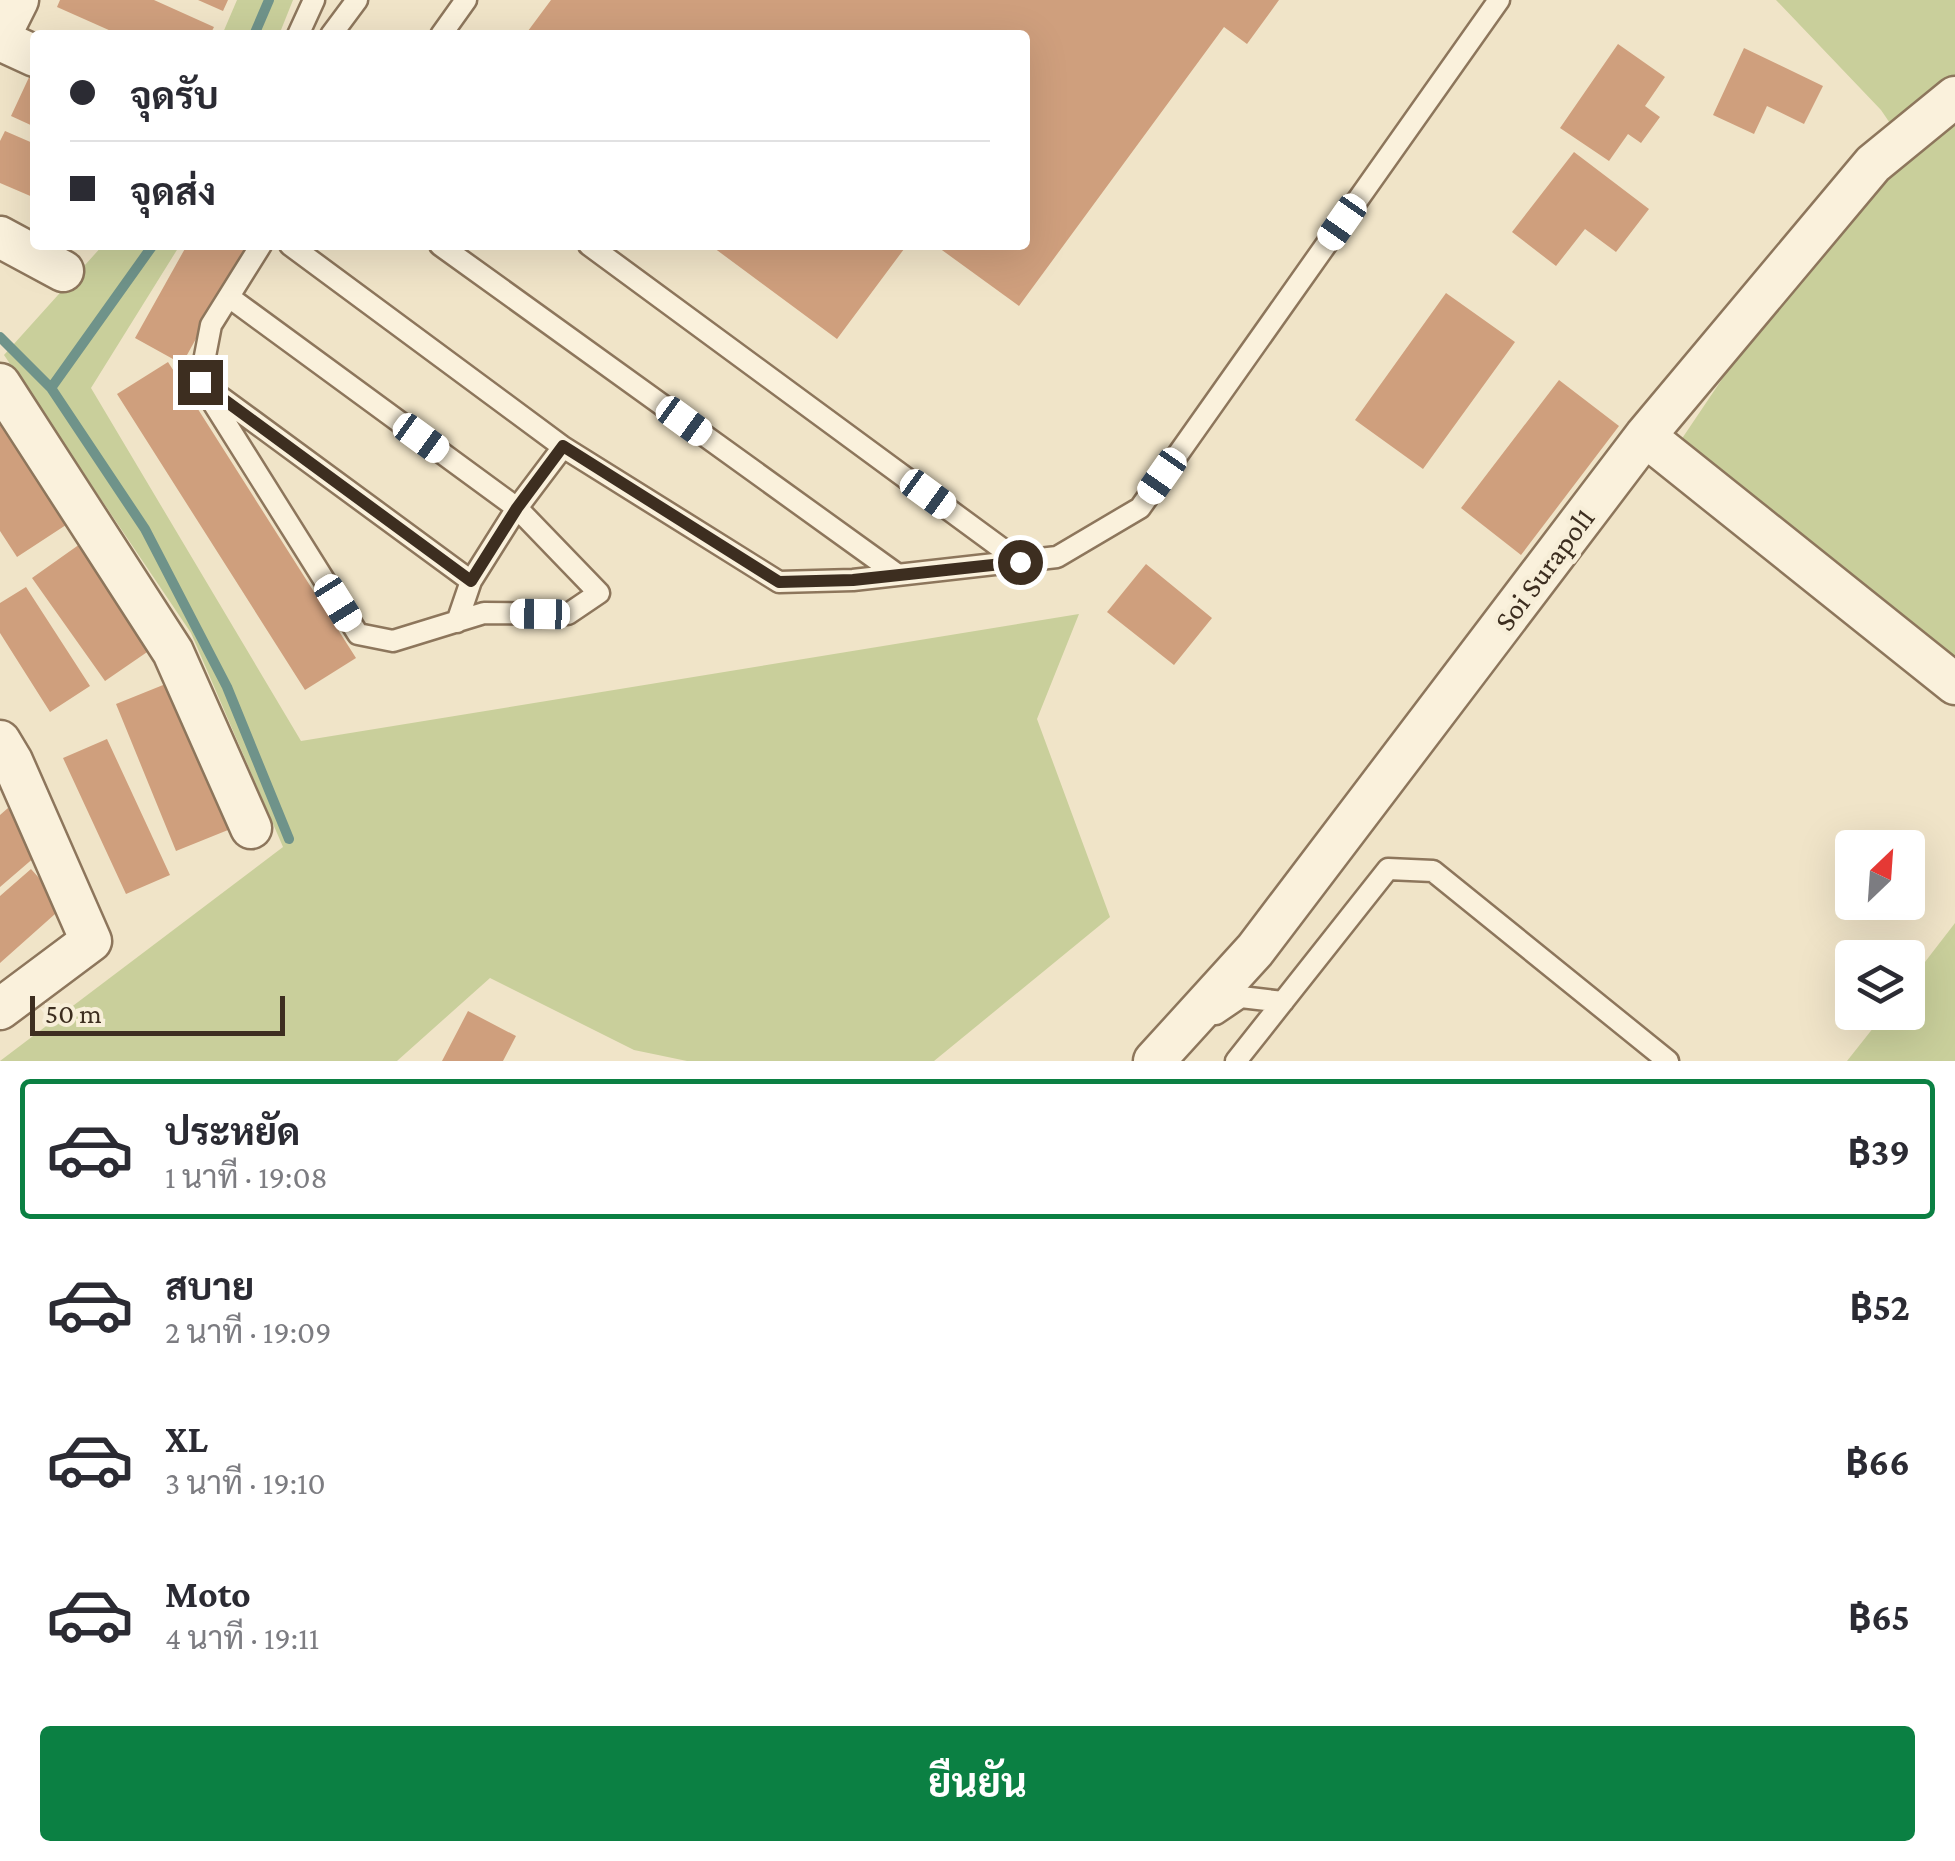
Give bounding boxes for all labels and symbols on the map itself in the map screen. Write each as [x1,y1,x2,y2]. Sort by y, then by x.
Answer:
car [1313,189,1371,255]
route end [178,360,223,405]
car [651,391,717,451]
car [388,408,454,468]
car [1133,443,1191,509]
car [895,464,961,524]
street label: Soi Surapol1 [1487,501,1602,637]
route start [998,540,1043,585]
car [309,570,367,636]
car [510,598,570,630]
north arrow [1835,830,1925,920]
scale bar [30,991,285,1036]

